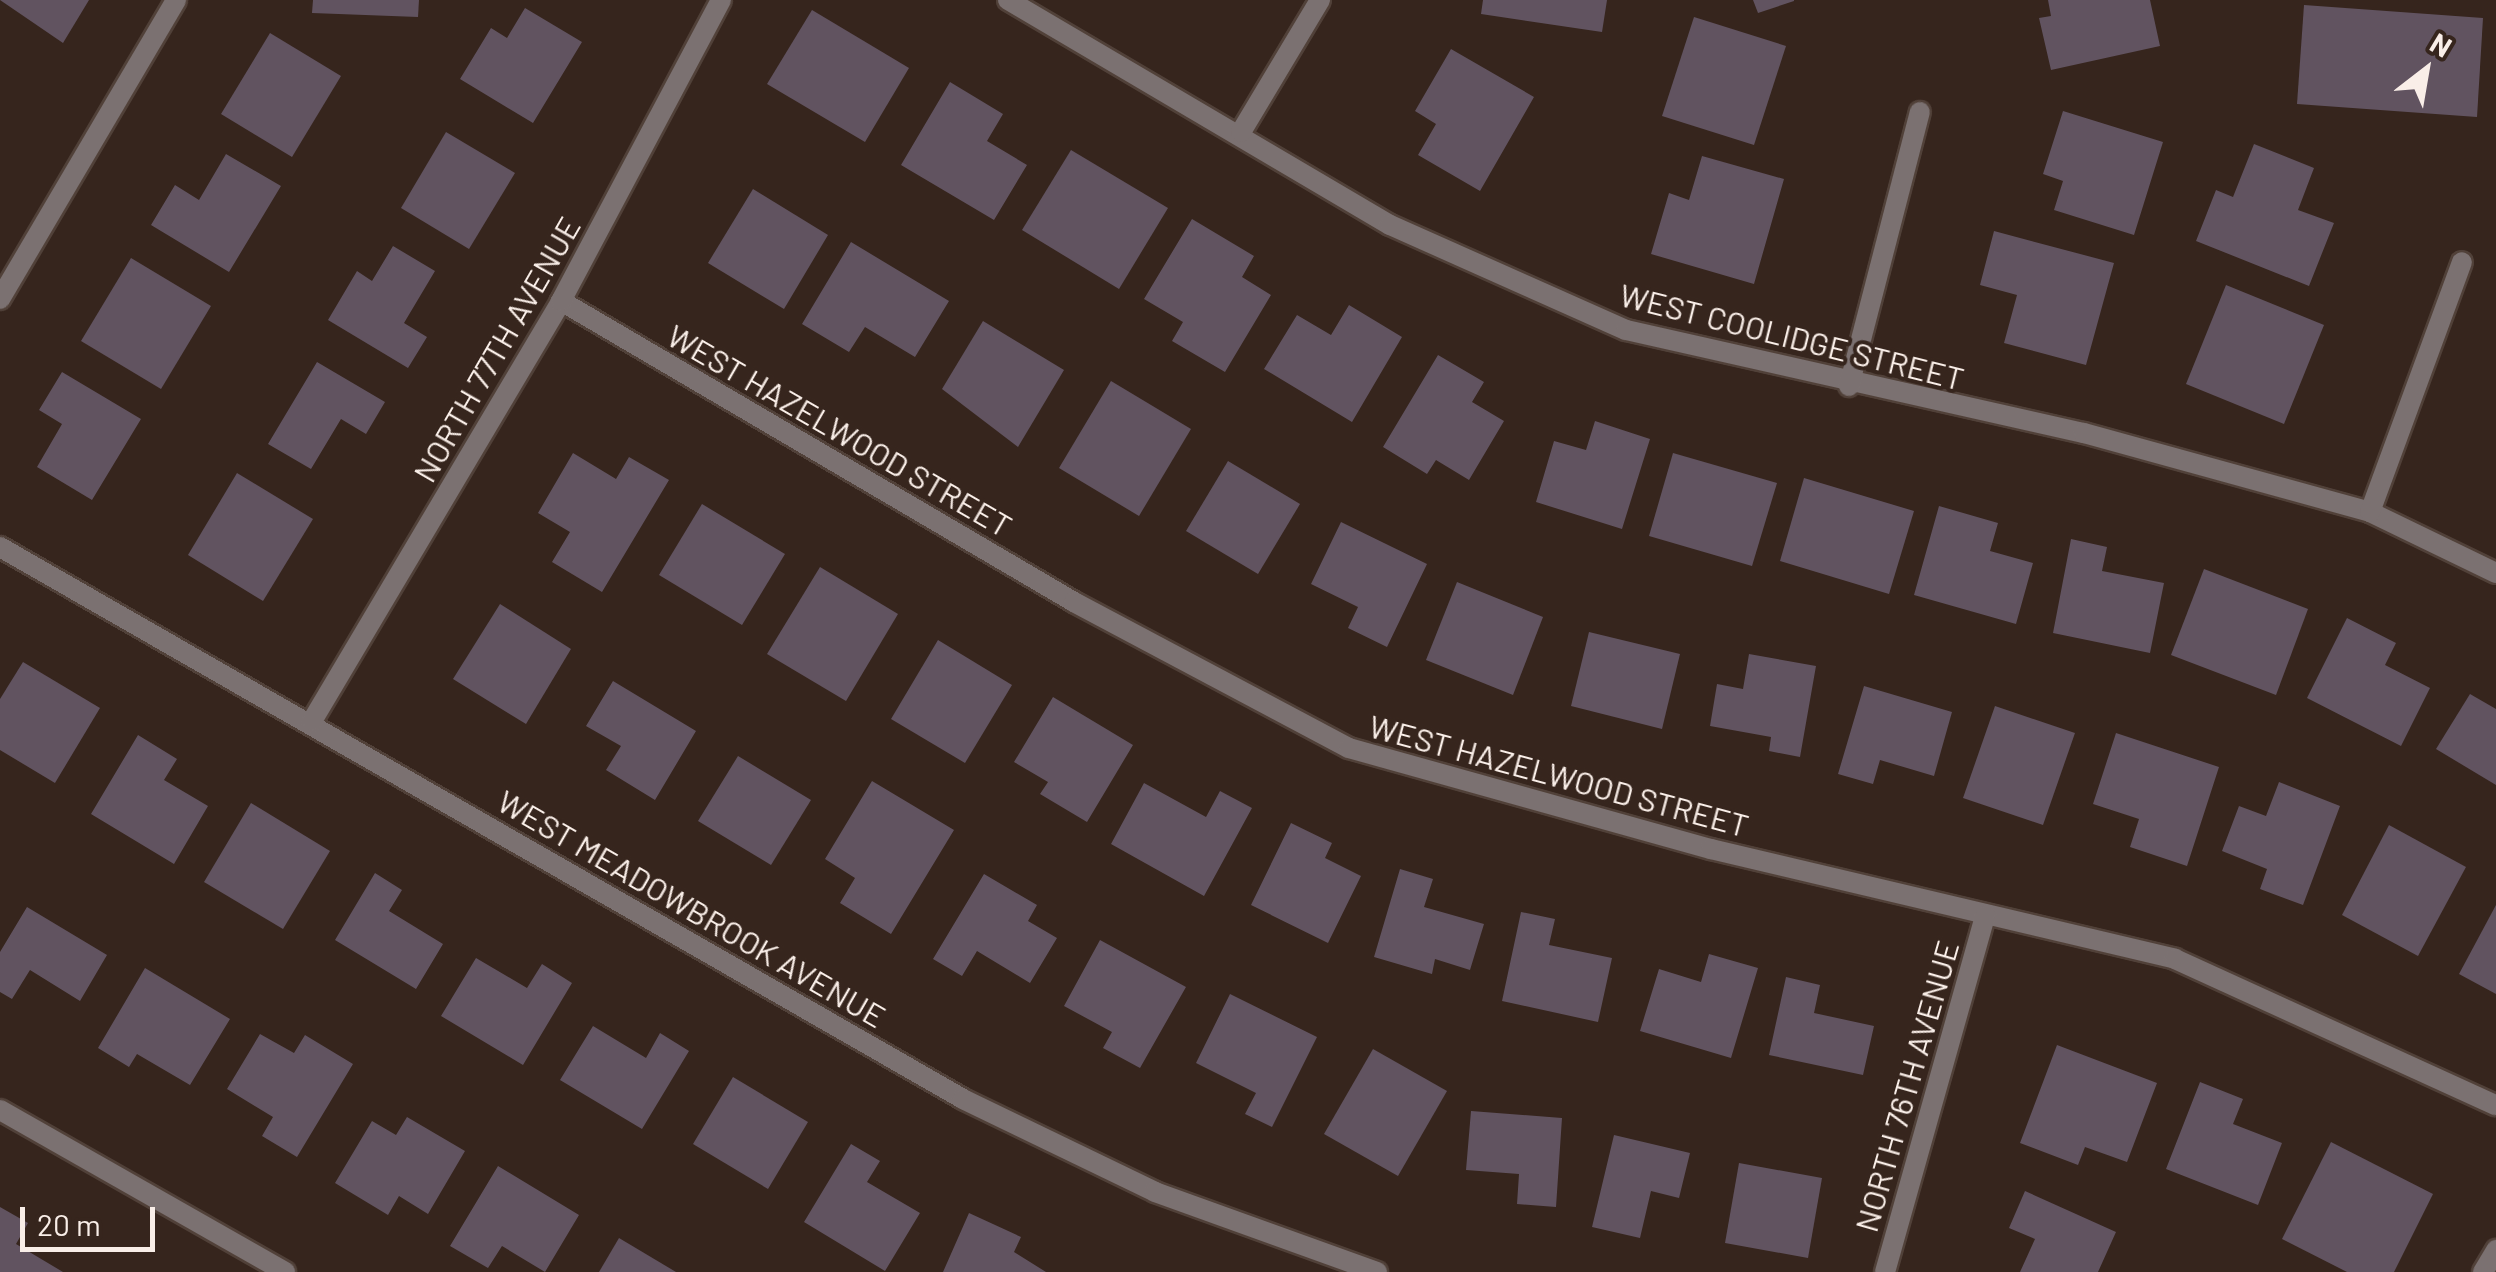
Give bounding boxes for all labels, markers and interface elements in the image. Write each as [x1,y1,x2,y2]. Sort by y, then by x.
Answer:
north arrow [2376,20,2476,120]
text: N [2425,25,2458,64]
street label: NORTH 77TH AVENUE [404,210,588,488]
street label: WEST COOLIDGE STREET [1616,275,1968,397]
street label: WEST HAZELWOOD STREET [661,316,1019,544]
street label: WEST HAZELWOOD STREET [1365,706,1753,844]
street label: WEST MEADOWBROOK AVENUE [491,781,893,1035]
street label: NORTH 76TH AVENUE [1846,936,1966,1236]
scale bar [25,1187,160,1249]
text: 20 m [37,1206,101,1242]

